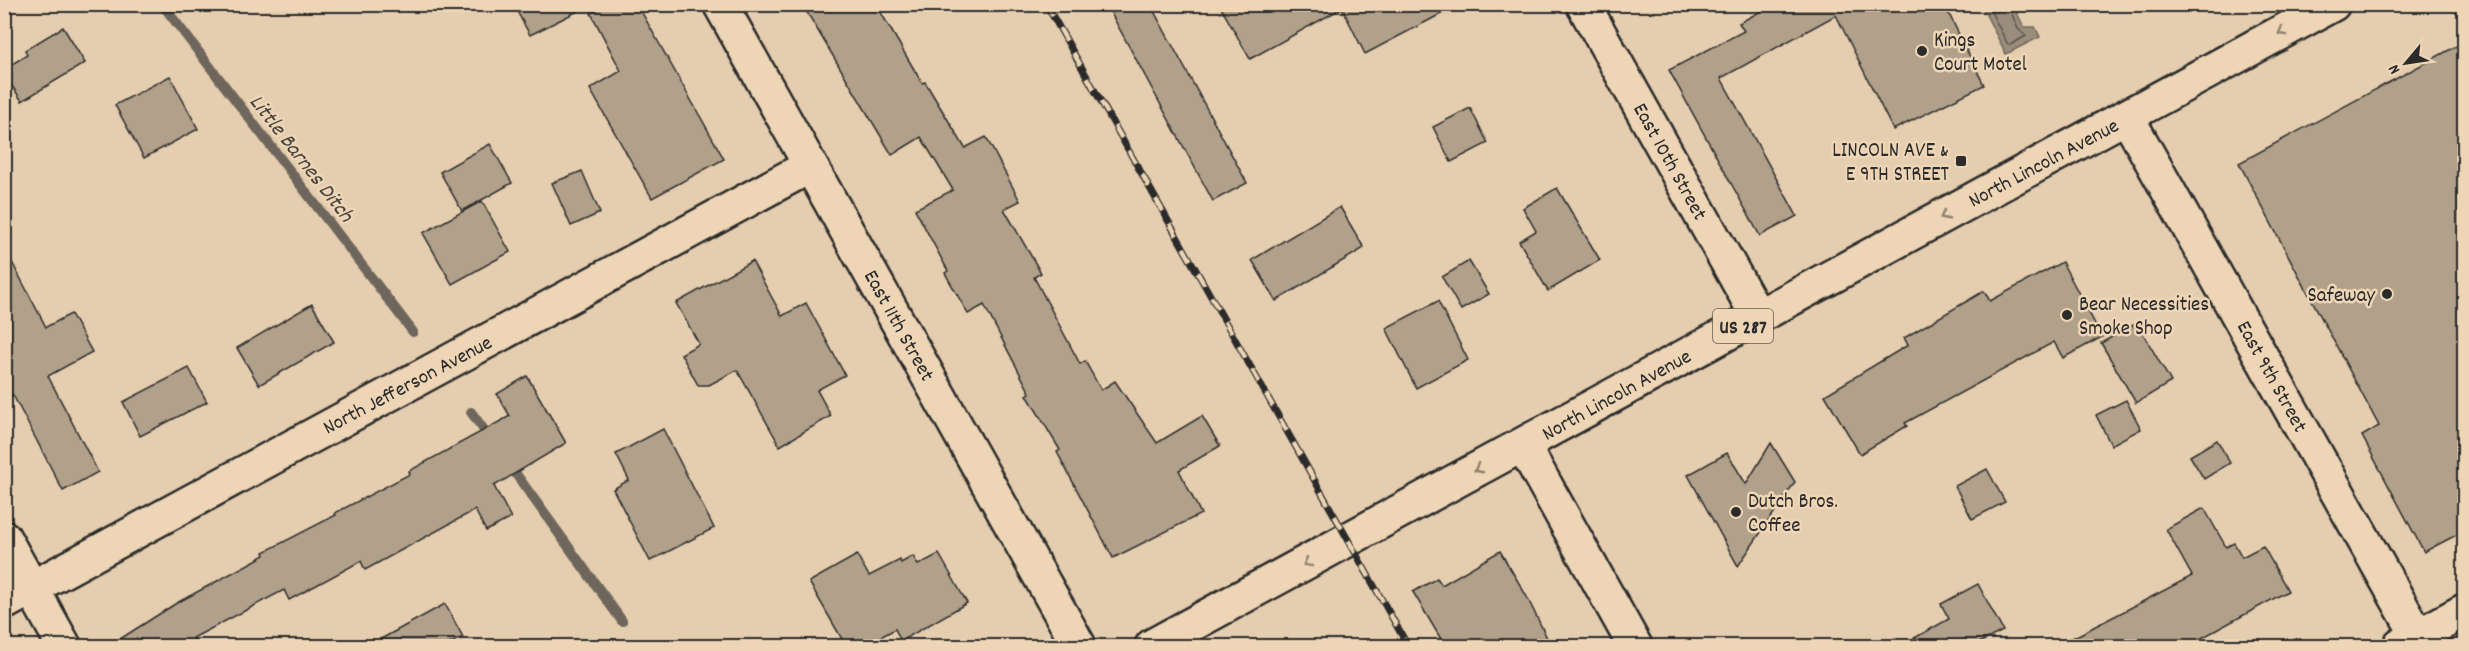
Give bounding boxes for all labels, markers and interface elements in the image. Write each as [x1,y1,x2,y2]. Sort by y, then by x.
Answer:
one-way arrow [2278,25,2288,36]
place label: Kings Court Motel [1934,27,2027,81]
north arrow [2376,33,2436,93]
marker: Kings Court Motel [1915,44,1929,58]
text: N [2383,60,2407,78]
water label: Little Barnes Ditch [240,89,361,230]
street label: East 10th Street [1624,98,1713,227]
street label: North Lincoln Avenue [1964,112,2125,217]
place label: LINCOLN AVE & E 9TH STREET [1832,137,1950,191]
marker: LINCOLN AVE & E 9TH STREET [1954,154,1968,168]
one-way arrow [1940,209,1951,220]
street label: East 11th Street [854,265,940,388]
place label: Safeway [2307,282,2375,312]
marker: Safeway [2380,287,2394,301]
place label: Bear Necessities Smoke Shop [2079,291,2209,345]
marker: Bear Necessities Smoke Shop [2060,308,2074,322]
road number: US 287 [1713,309,1773,343]
street label: East 9th Street [2227,316,2314,439]
street label: North Jefferson Avenue [318,329,498,444]
street label: North Lincoln Avenue [1537,343,1698,450]
one-way arrow [1474,462,1484,473]
place label: Dutch Bros. Coffee [1748,488,1838,542]
marker: Dutch Bros. Coffee [1729,505,1743,519]
one-way arrow [1302,556,1313,567]

